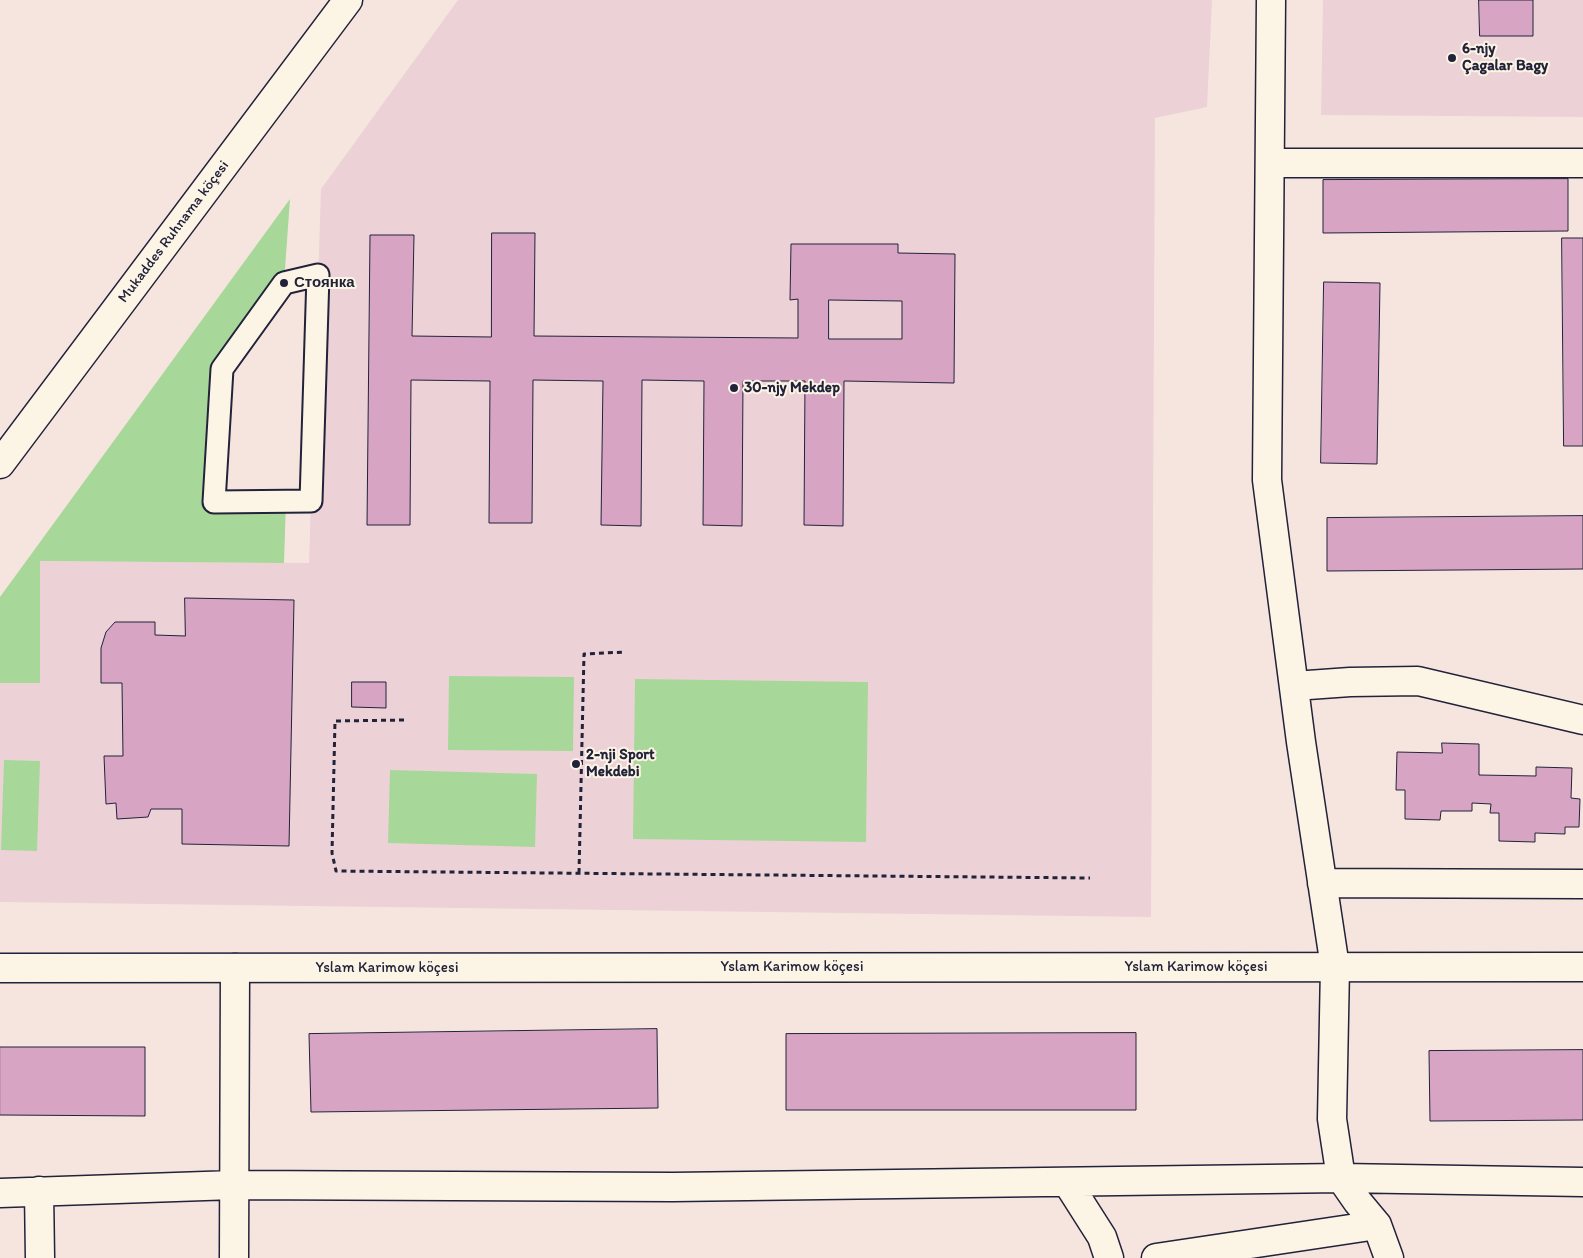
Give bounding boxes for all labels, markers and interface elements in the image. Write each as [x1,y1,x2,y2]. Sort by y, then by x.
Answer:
place label: 6-njy Çagalar Bagy [1462,40,1548,75]
marker: 6-njy Çagalar Bagy [1446,52,1458,64]
street label: Mukaddes Ruhnama köçesi [115,157,233,307]
place label: Стоянка [294,274,355,292]
marker: Стоянка [278,277,290,289]
place label: 30-njy Mekdep [744,379,840,397]
marker: 30-njy Mekdep [728,382,740,394]
place label: 2-nji Sport Mekdebi [586,746,655,781]
marker: 2-nji Sport Mekdebi [570,758,582,770]
street label: Yslam Karimow köçesi [720,958,864,976]
street label: Yslam Karimow köçesi [1124,958,1268,976]
street label: Yslam Karimow köçesi [315,959,459,977]

